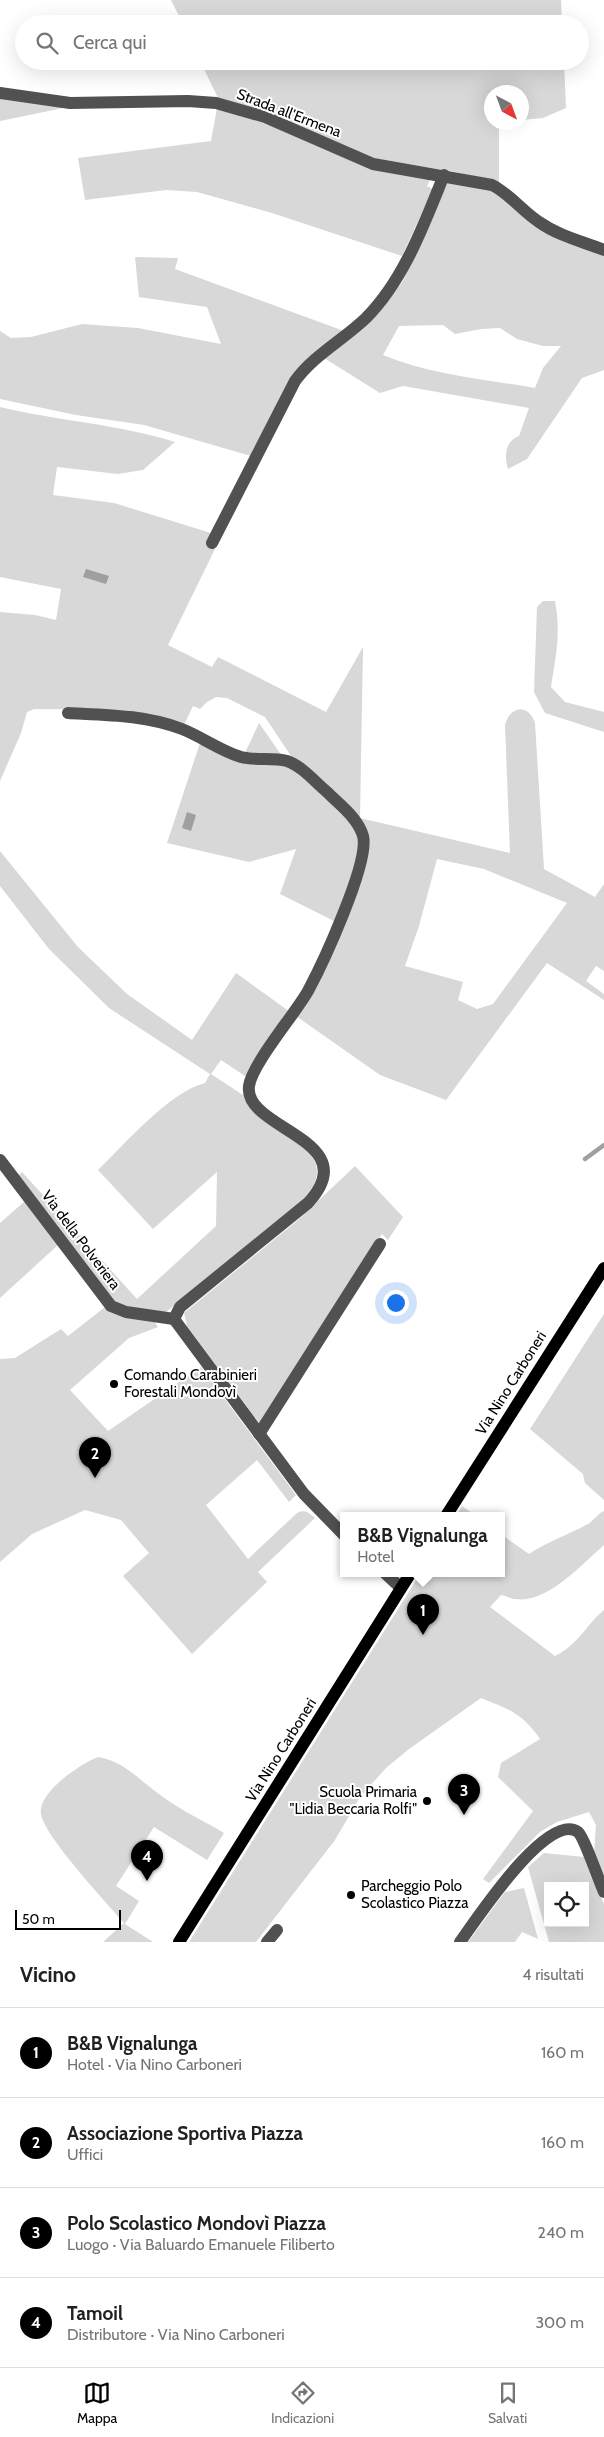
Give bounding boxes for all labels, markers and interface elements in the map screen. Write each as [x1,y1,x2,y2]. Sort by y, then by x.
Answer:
search box [15,15,589,70]
icon: search [33,29,61,57]
text: Cerca qui [73,31,147,54]
street label: Strada all'Ermena [234,85,344,141]
north arrow [484,85,529,130]
street label: Via della Polveriera [38,1187,125,1294]
your location [383,1290,409,1316]
street label: Via Nino Carboneri [472,1328,550,1438]
place label: Comando Carabinieri Forestali Mondovì [124,1366,257,1401]
marker: Comando Carabinieri Forestali Mondovì [108,1378,120,1390]
pin: 2 [79,1437,111,1478]
popup [340,1512,505,1577]
text: B&B Vignalunga [357,1524,488,1547]
text: Hotel [357,1547,394,1566]
pin: 1 [407,1594,439,1635]
street label: Via Nino Carboneri [242,1695,320,1805]
pin: 3 [448,1774,480,1815]
place label: Scuola Primaria "Lidia Beccaria Rolfi" [290,1783,418,1818]
marker: Scuola Primaria "Lidia Beccaria Rolfi" [421,1795,433,1807]
pin: 4 [131,1840,163,1881]
place label: Parcheggio Polo Scolastico Piazza [361,1877,469,1912]
map controls [544,1882,589,1927]
button: locate [544,1882,589,1927]
marker: Parcheggio Polo Scolastico Piazza [345,1889,357,1901]
scale bar [15,1907,121,1930]
text: 50 m [22,1910,55,1928]
text: Vicino [20,1962,76,1987]
text: 4 risultati [522,1965,584,1984]
text: B&B Vignalunga [67,2032,198,2055]
text: 1 [33,2043,39,2062]
text: 160 m [541,2043,584,2062]
text: Hotel · Via Nino Carboneri [67,2055,242,2074]
text: Associazione Sportiva Piazza [67,2122,303,2145]
text: 2 [32,2133,40,2152]
text: 160 m [541,2133,584,2152]
text: Uffici [67,2145,103,2164]
text: Polo Scolastico Mondovì Piazza [67,2212,326,2235]
text: 3 [32,2223,40,2242]
text: 240 m [538,2223,584,2242]
text: Luogo · Via Baluardo Emanuele Filiberto [67,2235,335,2254]
text: Tamoil [67,2302,123,2325]
text: 4 [31,2313,41,2332]
text: 300 m [535,2313,584,2332]
text: Distributore · Via Nino Carboneri [67,2325,285,2344]
tab: Mappa [77,2379,117,2427]
tab: Indicazioni [271,2379,334,2427]
tab: Salvati [488,2379,527,2427]

